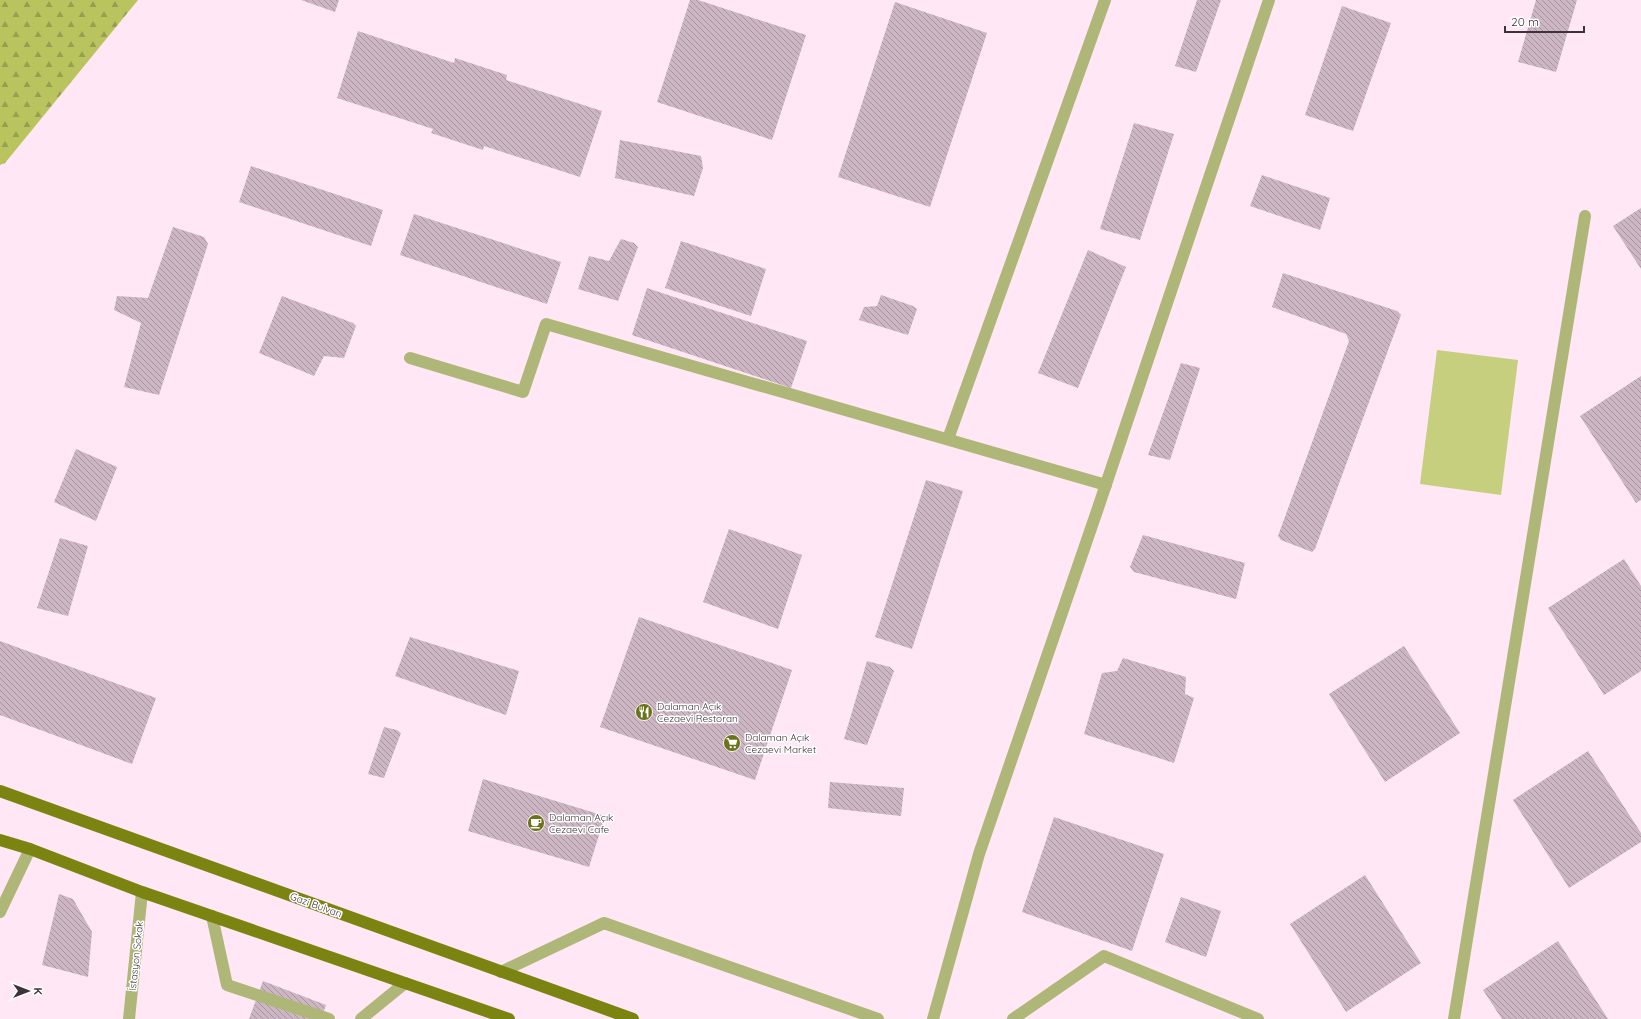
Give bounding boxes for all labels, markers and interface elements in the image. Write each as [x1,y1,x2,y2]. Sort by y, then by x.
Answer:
scale bar [1505,8,1584,34]
text: 20 m [1511,14,1539,29]
place label: Dalaman Açık Cezaevi Restoran [657,700,738,725]
restaurant icon: Dalaman Açık Cezaevi Restoran [634,702,654,722]
place label: Dalaman Açık Cezaevi Market [745,731,817,756]
supermarket icon: Dalaman Açık Cezaevi Market [722,733,742,753]
place label: Dalaman Açık Cezaevi Cafe [549,811,613,836]
cafe icon: Dalaman Açık Cezaevi Cafe [526,813,546,833]
street label: Gazi Bulvarı [288,890,344,920]
street label: İstasyon Sokak [126,921,146,991]
north arrow [8,971,48,1011]
text: K [31,987,45,995]

